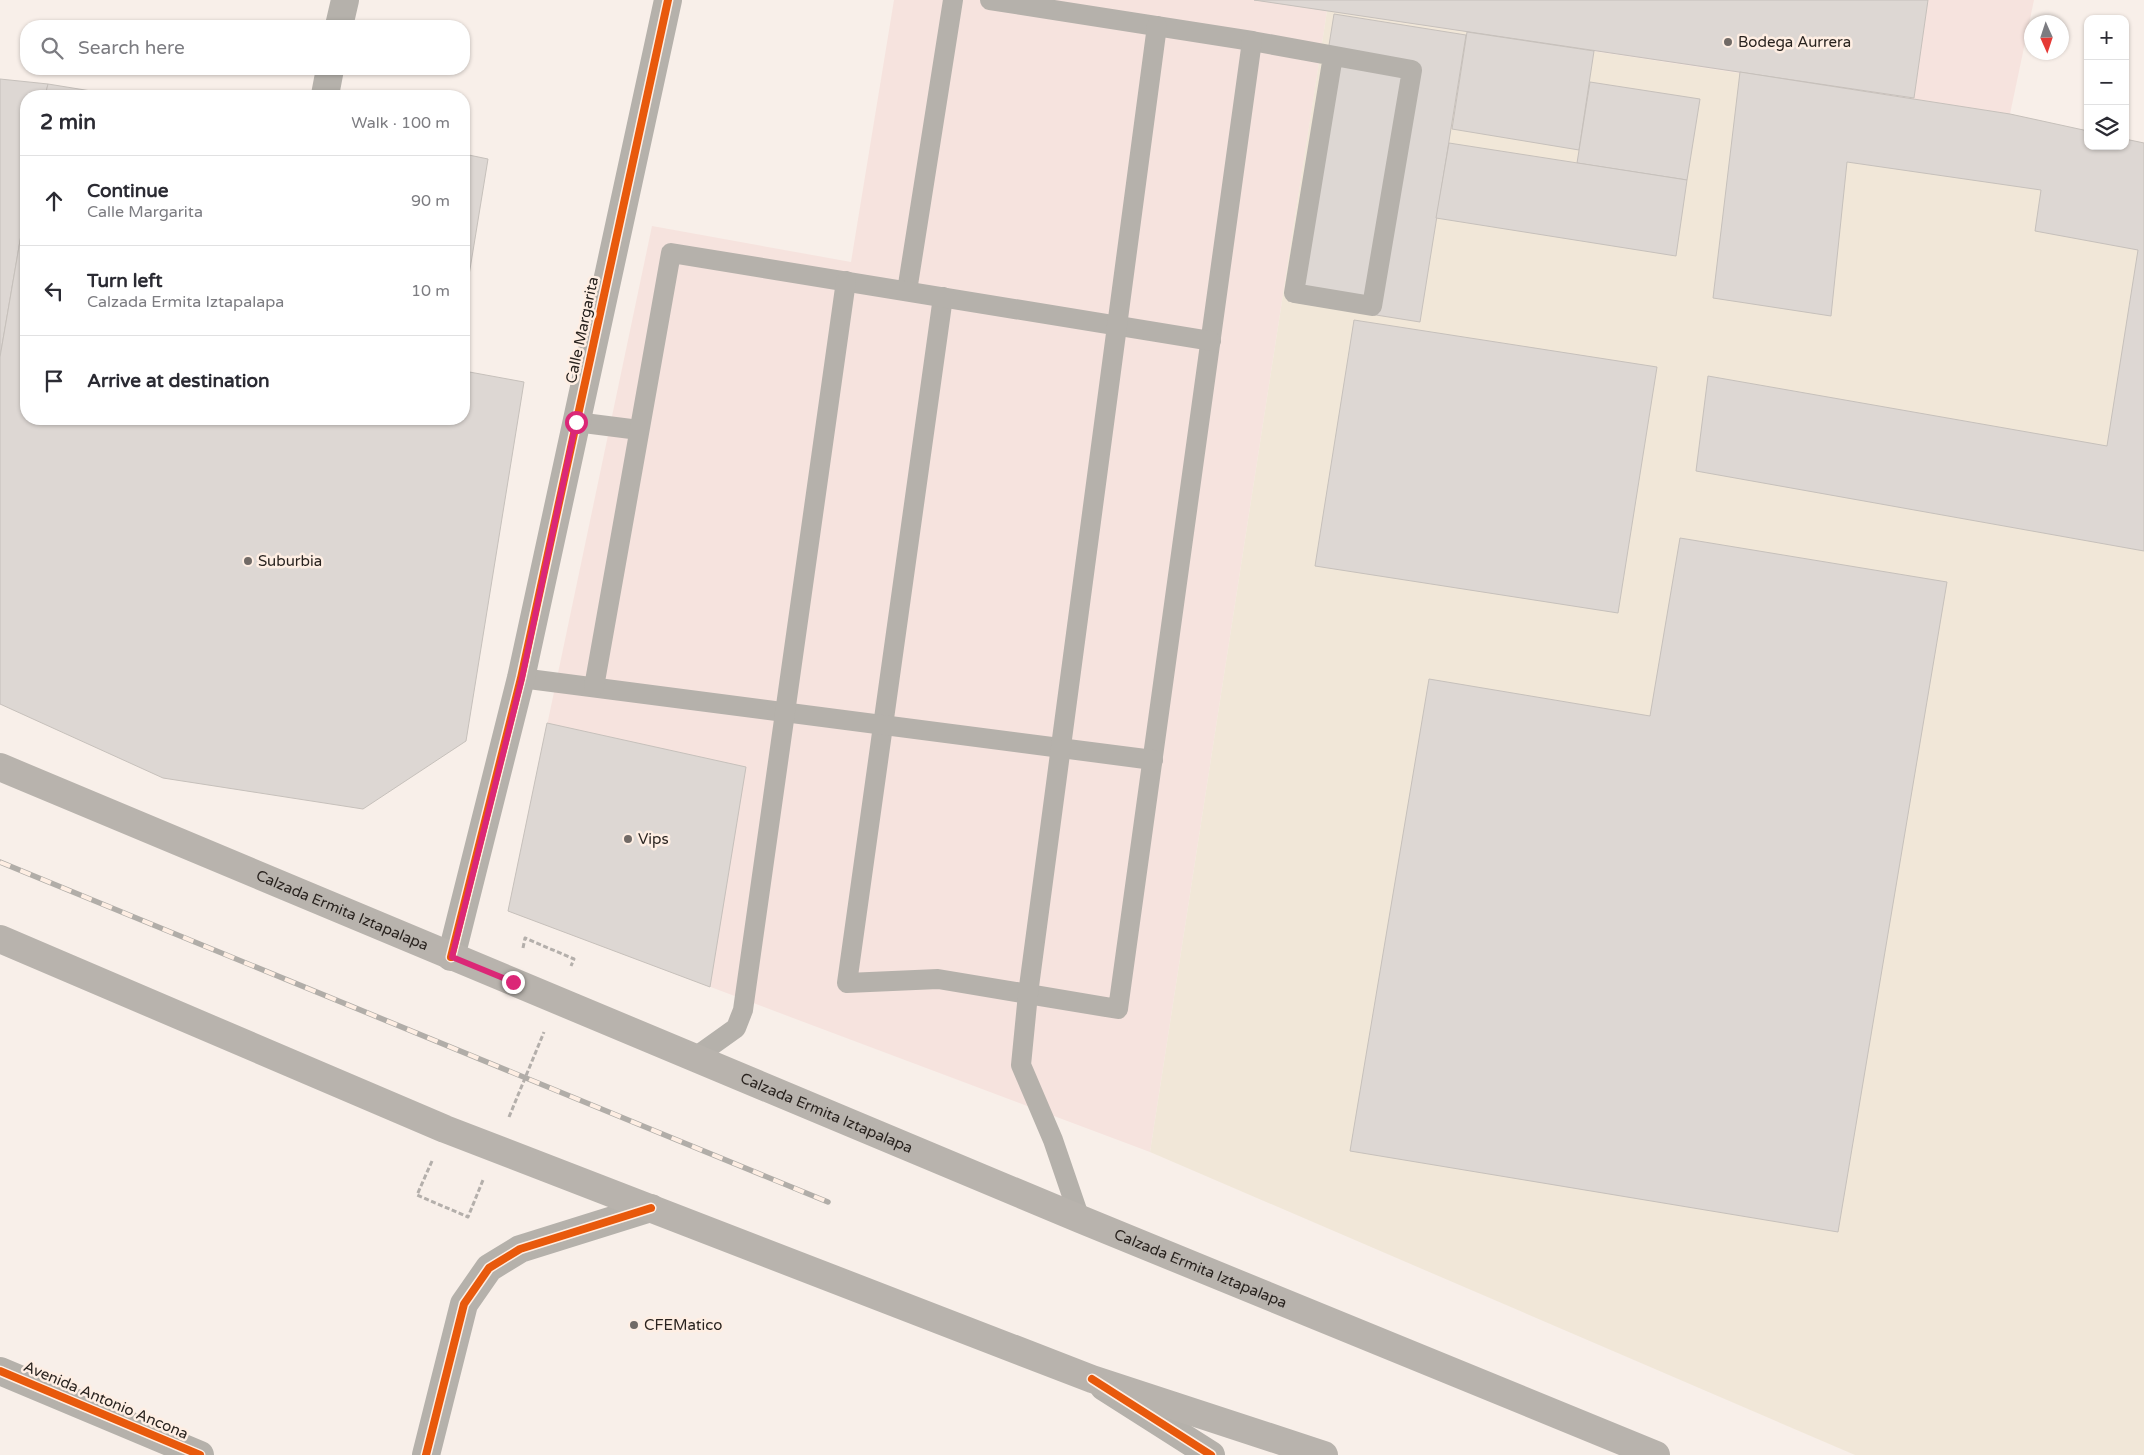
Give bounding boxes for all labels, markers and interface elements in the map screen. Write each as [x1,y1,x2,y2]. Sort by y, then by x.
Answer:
north arrow [2024,15,2069,60]
map controls [2084,15,2129,150]
button: + [2084,15,2129,60]
search box [20,20,470,75]
place label: Bodega Aurrera [1738,33,1851,51]
icon: search [38,34,66,62]
marker: Bodega Aurrera [1722,36,1734,48]
text: Search here [78,37,185,59]
button: − [2084,60,2129,105]
button: layers [2084,105,2129,150]
text: 2 min [40,110,96,135]
text: Walk · 100 m [351,113,450,133]
text: Continue [87,180,169,202]
icon: ahead [40,187,68,215]
text: 90 m [411,191,450,211]
text: Calle Margarita [87,202,203,222]
text: Turn left [87,270,163,292]
street label: Calle Margarita [562,275,602,385]
icon: left [40,277,68,305]
text: 10 m [411,281,450,301]
text: Calzada Ermita Iztapalapa [87,292,284,312]
icon: arrive [40,367,68,395]
text: Arrive at destination [87,370,270,392]
route start [565,411,588,434]
place label: Suburbia [258,552,322,570]
marker: Suburbia [242,555,254,567]
place label: Vips [638,830,669,848]
marker: Vips [622,833,634,845]
street label: Calzada Ermita Iztapalapa [253,866,431,954]
route end [502,971,525,994]
street label: Calzada Ermita Iztapalapa [738,1069,915,1157]
street label: Calzada Ermita Iztapalapa [1111,1225,1290,1312]
place label: CFEMatico [644,1316,722,1334]
marker: CFEMatico [628,1319,640,1331]
street label: Avenida Antonio Ancona [21,1357,191,1443]

